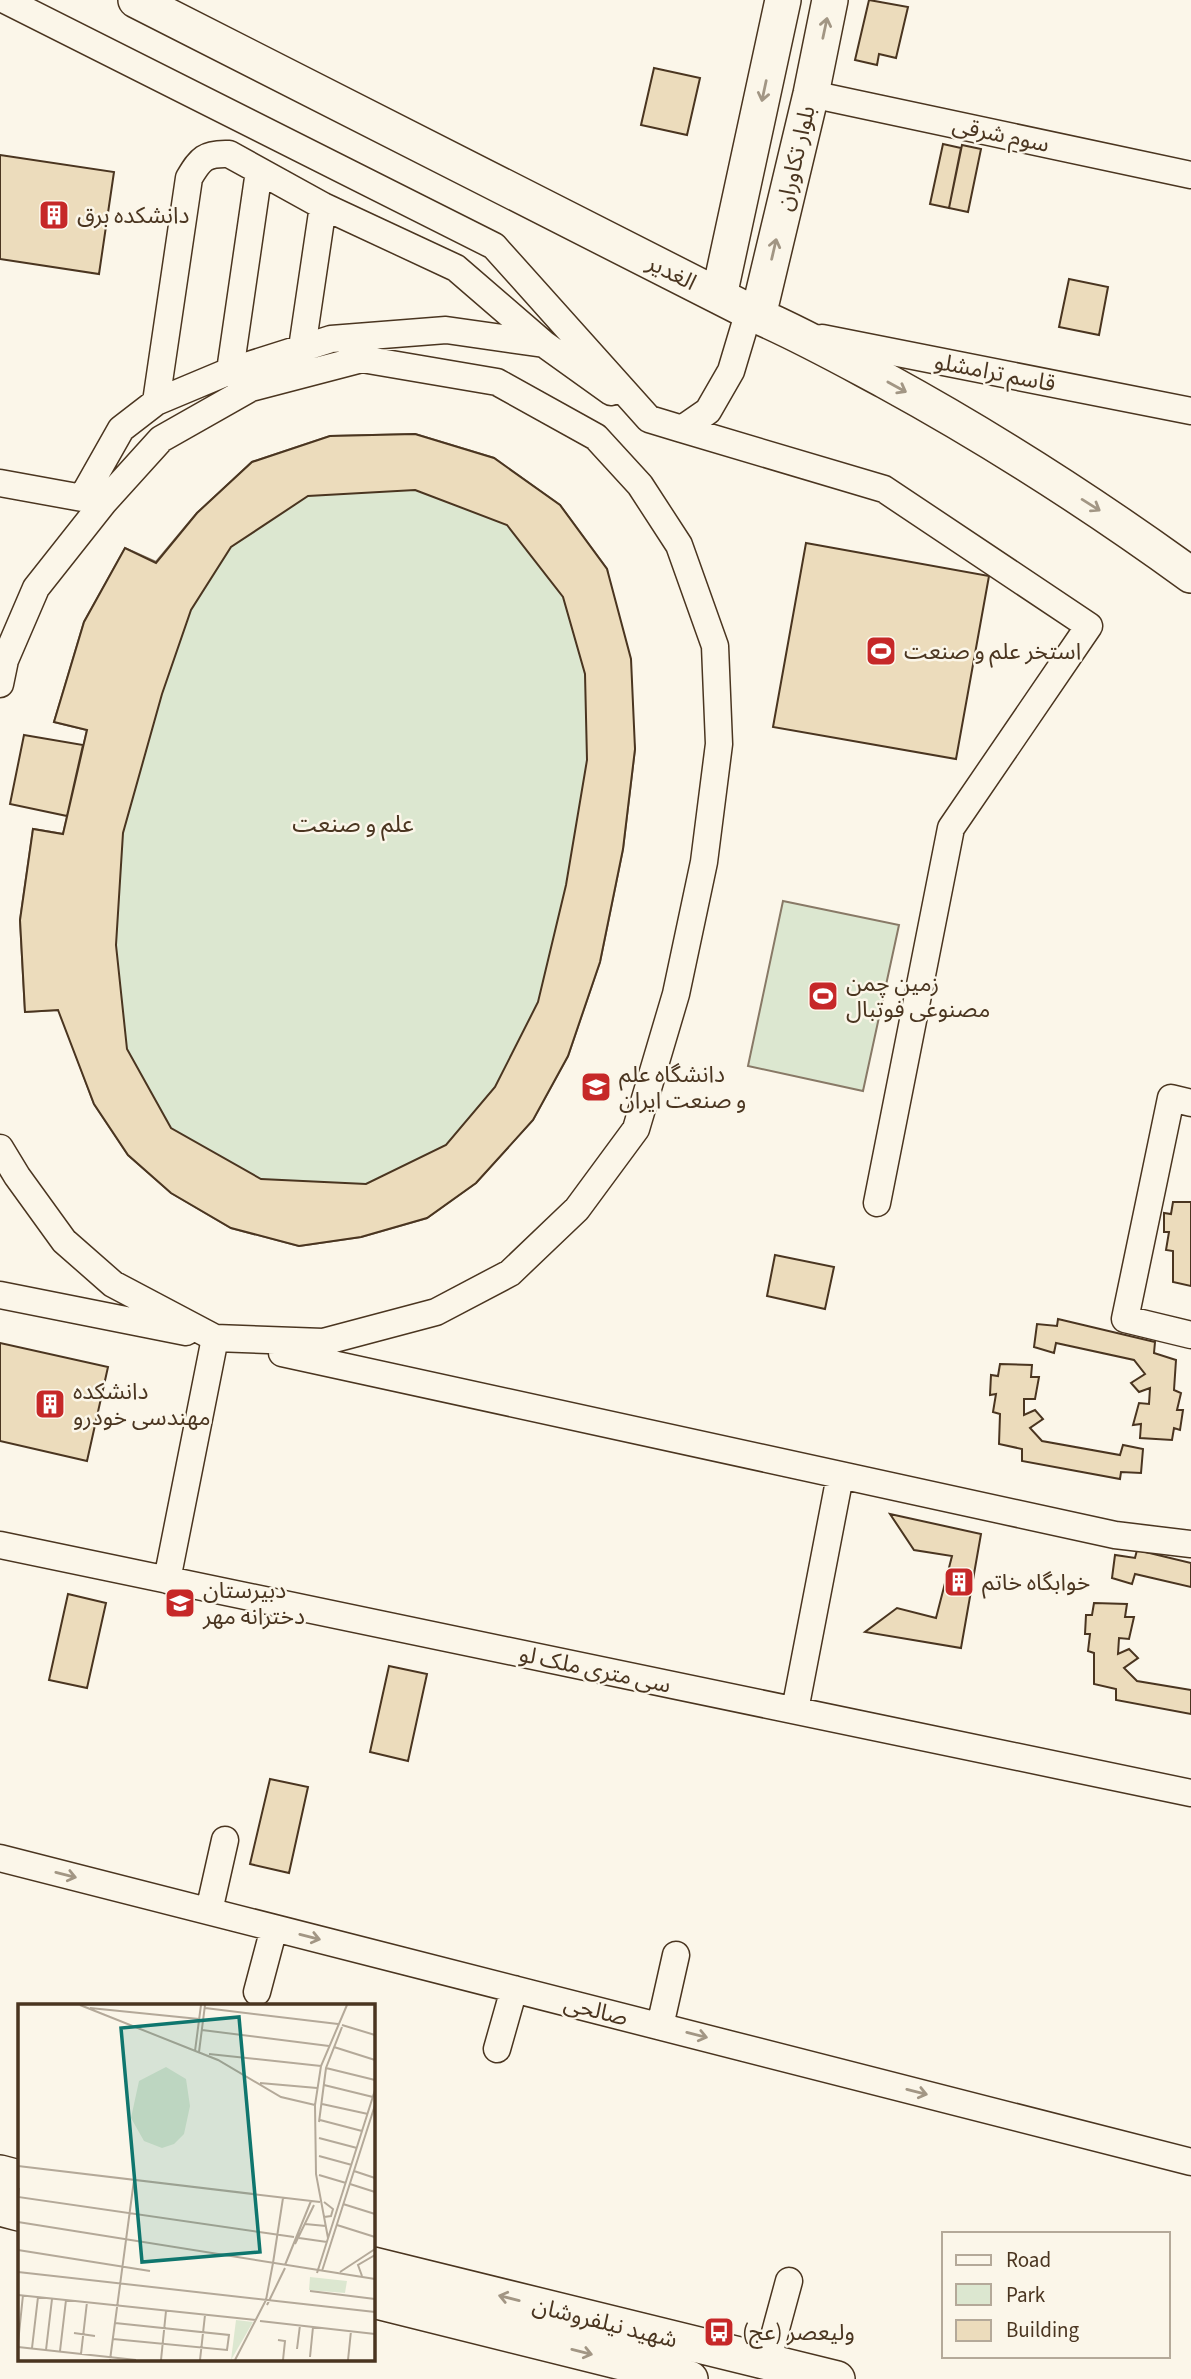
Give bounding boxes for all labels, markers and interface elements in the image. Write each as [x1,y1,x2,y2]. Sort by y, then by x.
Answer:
one-way arrow [818,17,832,40]
one-way arrow [756,79,770,102]
street label: بلوار تکاوران [767,102,824,214]
street label: سوم شرقی [949,108,1052,162]
building icon: دانشکده برق [37,198,71,232]
place label: دانشکده برق [77,199,189,232]
one-way arrow [768,238,781,261]
street label: الغدیر [640,246,702,299]
street label: قاسم ترامشلو [931,345,1058,400]
one-way arrow [886,380,906,394]
one-way arrow [1081,498,1101,512]
sports icon: استخر علم و صنعت [864,634,898,668]
place label: استخر علم و صنعت [904,635,1081,668]
district label: علم و صنعت [292,807,414,842]
place label: زمین چمن مصنوعی فوتبال [846,967,990,1026]
sports icon: زمین چمن مصنوعی فوتبال [806,979,840,1013]
place label: دانشگاه علم و صنعت ایران [619,1058,746,1117]
school or university icon: دانشگاه علم و صنعت ایران [579,1070,613,1104]
place label: دانشکده مهندسی خودرو [73,1375,211,1434]
building icon: دانشکده مهندسی خودرو [33,1387,67,1421]
building icon: خوابگاه خاتم [942,1565,976,1599]
place label: خوابگاه خاتم [982,1566,1090,1599]
place label: دبیرستان دخترانه مهر [202,1574,305,1633]
school or university icon: دبیرستان دخترانه مهر [163,1586,197,1620]
street label: سی متری ملک لو [516,1637,674,1702]
one-way arrow [54,1869,77,1882]
one-way arrow [299,1931,321,1944]
street label: صالحی [560,1987,631,2034]
inset map [18,2004,374,2362]
one-way arrow [685,2029,708,2042]
one-way arrow [906,2086,928,2099]
legend [942,2232,1170,2358]
text: Road [1006,2245,1051,2275]
text: Park [1006,2280,1046,2310]
street label: شهید نیلفروشان [529,2289,681,2356]
one-way arrow [498,2291,521,2305]
bus stop icon: ولیعصر (عج) [702,2315,736,2349]
text: Building [1006,2315,1080,2345]
place label: ولیعصر (عج) [742,2316,855,2349]
one-way arrow [570,2346,593,2359]

